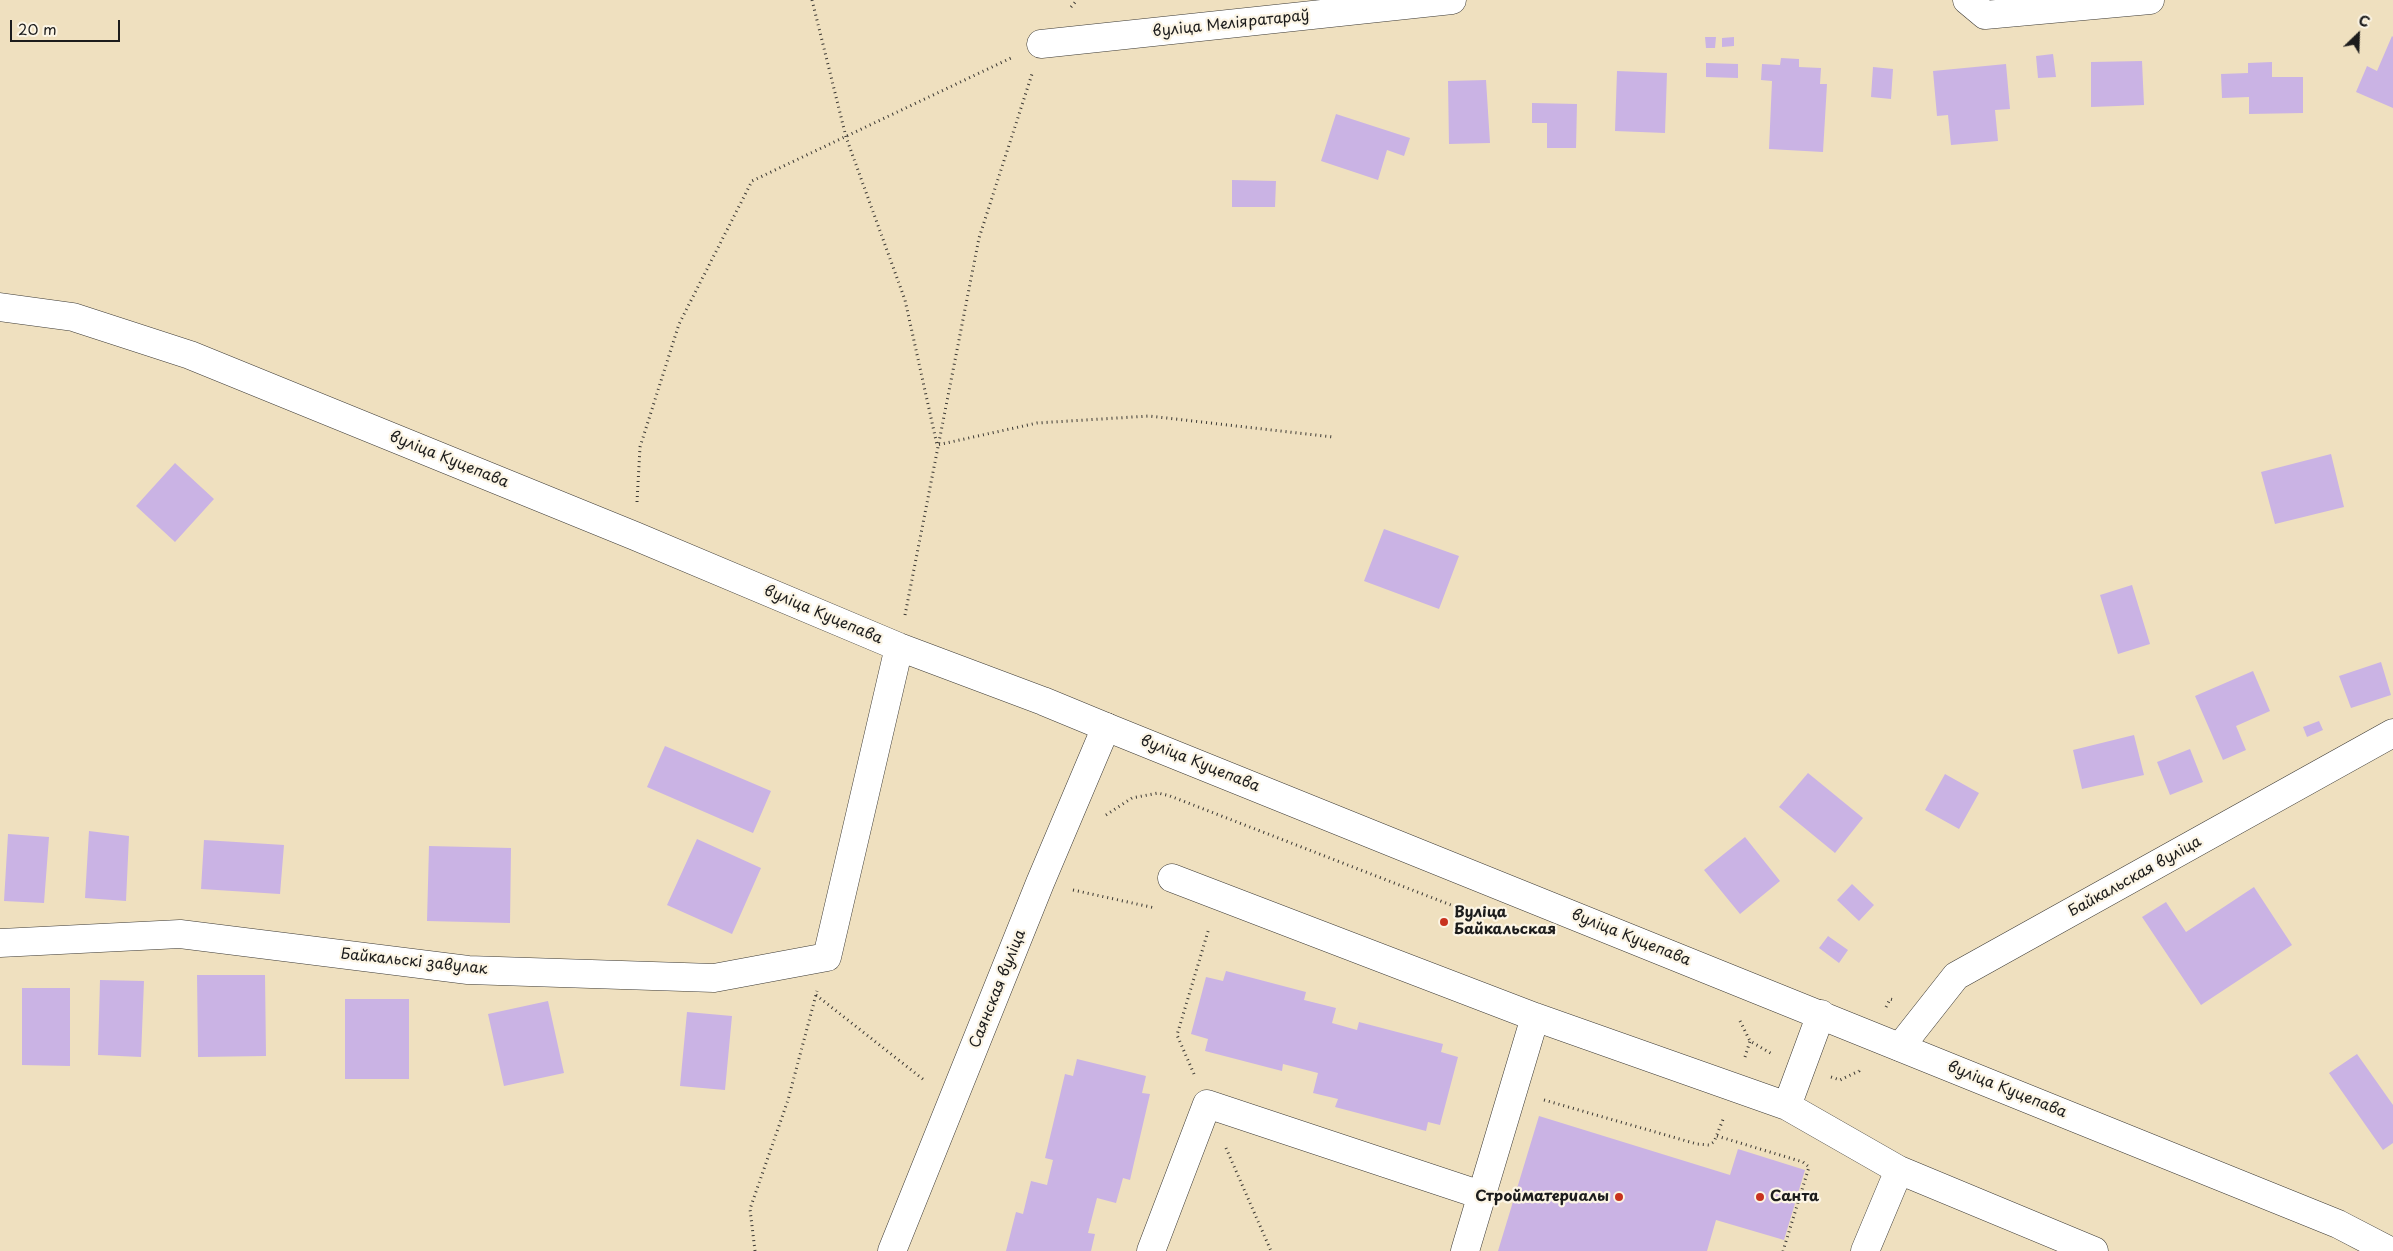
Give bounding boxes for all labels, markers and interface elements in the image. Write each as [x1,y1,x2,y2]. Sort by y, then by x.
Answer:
street label: вуліца Меліяратараў [1152,7,1310,41]
text: С [2355,9,2373,33]
scale bar [12,10,122,42]
north arrow [2333,10,2383,60]
text: 20 m [18,17,57,40]
street label: вуліца Куцепава [387,428,511,492]
street label: вуліца Куцепава [761,582,885,648]
street label: вуліца Куцепава [1138,732,1262,796]
street label: Байкальская вуліца [2065,833,2205,921]
place label: Вуліца Байкальская [1454,904,1556,939]
street label: вуліца Куцепава [1569,906,1693,970]
marker: Вуліца Байкальская [1438,916,1450,928]
street label: Саянская вуліца [966,927,1030,1051]
street label: Байкальскі завулак [340,945,488,979]
street label: вуліца Куцепава [1945,1058,2069,1122]
place label: Стройматериалы [1475,1188,1609,1206]
place label: Санта [1770,1188,1819,1206]
marker: Стройматериалы [1613,1191,1625,1203]
marker: Санта [1754,1191,1766,1203]

